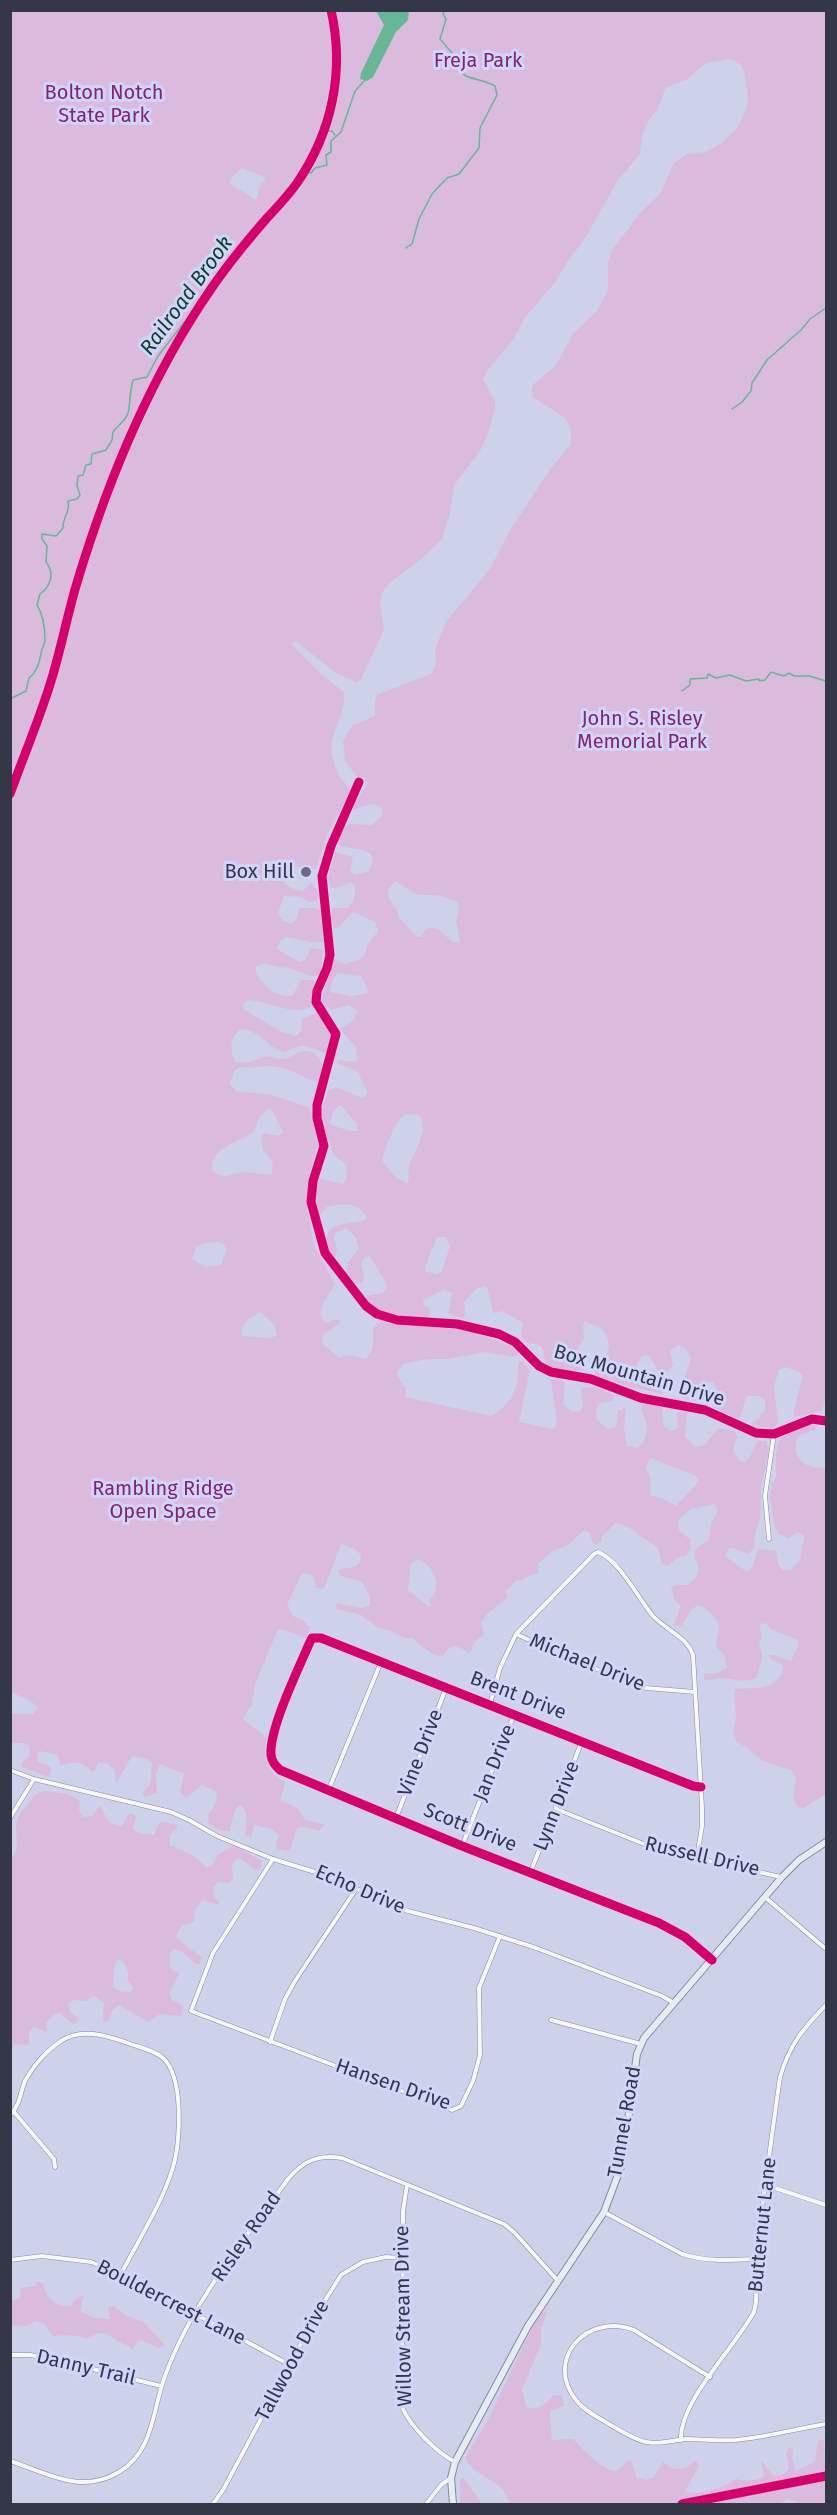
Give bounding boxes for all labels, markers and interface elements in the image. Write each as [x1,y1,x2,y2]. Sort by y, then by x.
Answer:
park label: Freja Park [434,49,522,73]
park label: Bolton Notch State Park [45,81,163,128]
water label: Railroad Brook [135,232,239,360]
park label: John S. Risley Memorial Park [577,707,707,754]
place label: Box Hill [224,860,294,884]
marker: Box Hill [299,865,313,879]
street label: Box Mountain Drive [551,1340,727,1412]
park label: Rambling Ridge Open Space [92,1477,234,1524]
street label: Michael Drive [526,1629,648,1697]
street label: Brent Drive [466,1667,570,1725]
street label: Vine Drive [393,1706,449,1800]
street label: Jan Drive [469,1721,521,1805]
street label: Lynn Drive [529,1758,585,1854]
street label: Scott Drive [420,1798,520,1858]
street label: Russell Drive [642,1832,762,1882]
street label: Echo Drive [311,1860,409,1920]
street label: Hansen Drive [332,2054,454,2116]
street label: Tunnel Road [603,2064,647,2180]
street label: Butternut Lane [744,2156,782,2294]
street label: Risley Road [207,2187,287,2287]
street label: Willow Stream Drive [390,2225,418,2407]
street label: Bouldercrest Lane [93,2255,249,2351]
street label: Tallwood Drive [251,2296,335,2426]
street label: Danny Trail [34,2345,138,2391]

